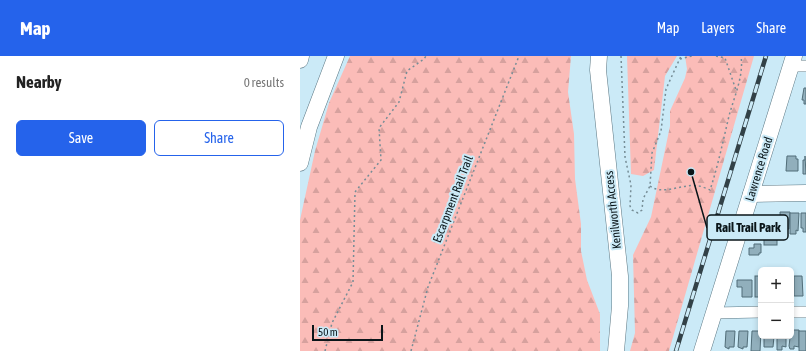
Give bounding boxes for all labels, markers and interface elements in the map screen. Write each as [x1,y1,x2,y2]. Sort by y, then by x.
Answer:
text: Map [20,17,51,39]
text: Map [657,20,679,36]
text: Layers [701,20,734,36]
text: Share [756,20,786,36]
text: Nearby [16,72,62,92]
text: 0 results [244,75,284,90]
button: Save [16,120,146,156]
button: Share [154,120,284,156]
street label: Lawrence Road [743,135,775,203]
street label: Escarpment Rail Trail [430,153,476,245]
street label: Kenilworth Access [602,170,624,250]
callout: Rail Trail Park [707,215,788,240]
text: Rail Trail Park [715,220,781,235]
map controls [758,267,794,339]
button: + [758,267,794,303]
button: − [758,303,794,339]
scale bar [312,323,383,342]
text: 50 m [318,326,338,338]

